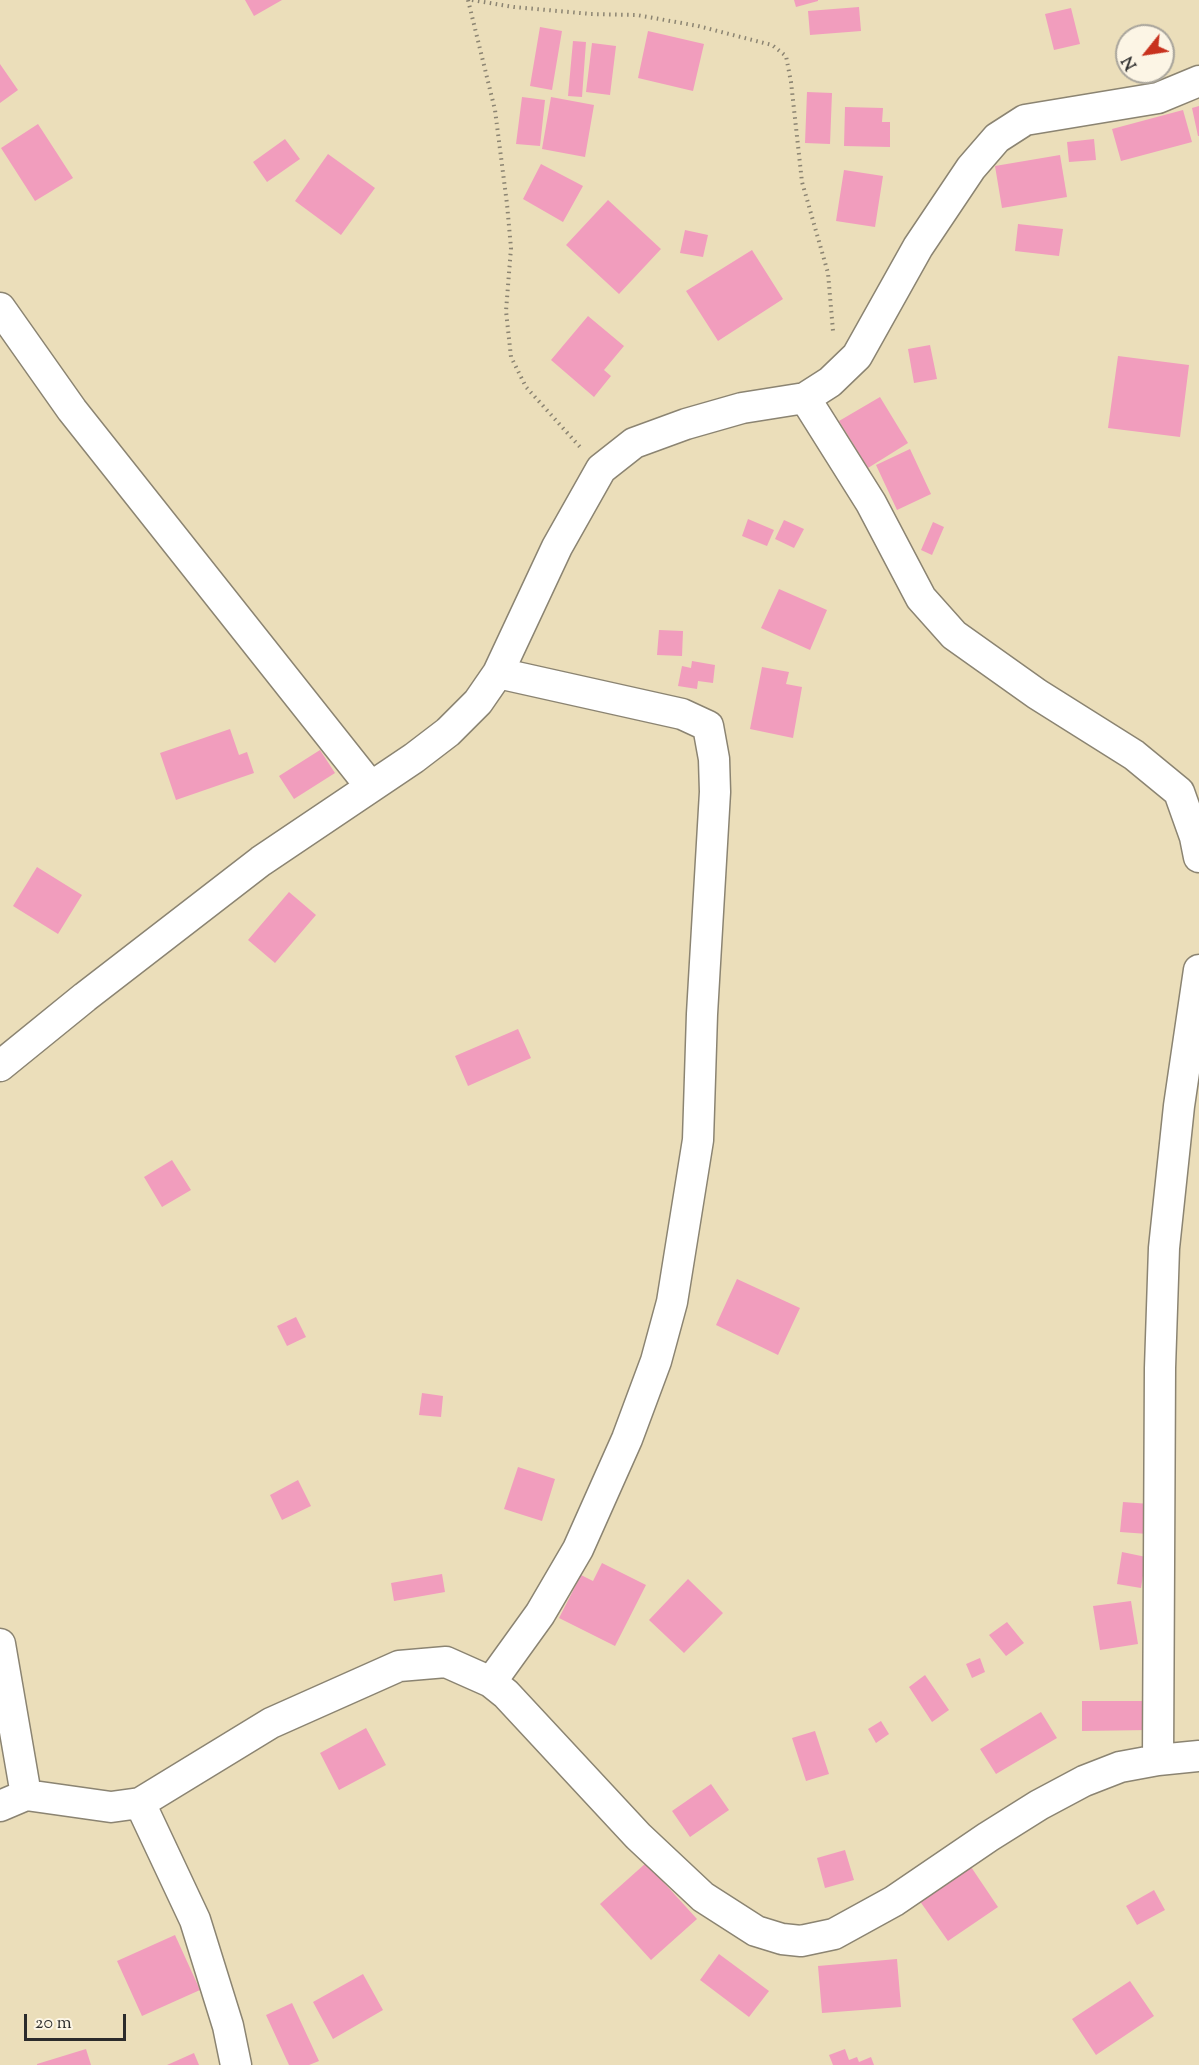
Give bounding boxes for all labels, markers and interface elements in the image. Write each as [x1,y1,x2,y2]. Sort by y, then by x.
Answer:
north arrow [1115,24,1175,84]
text: N [1118,51,1144,74]
scale bar [27,2002,129,2040]
text: 20 m [35,2011,72,2037]

